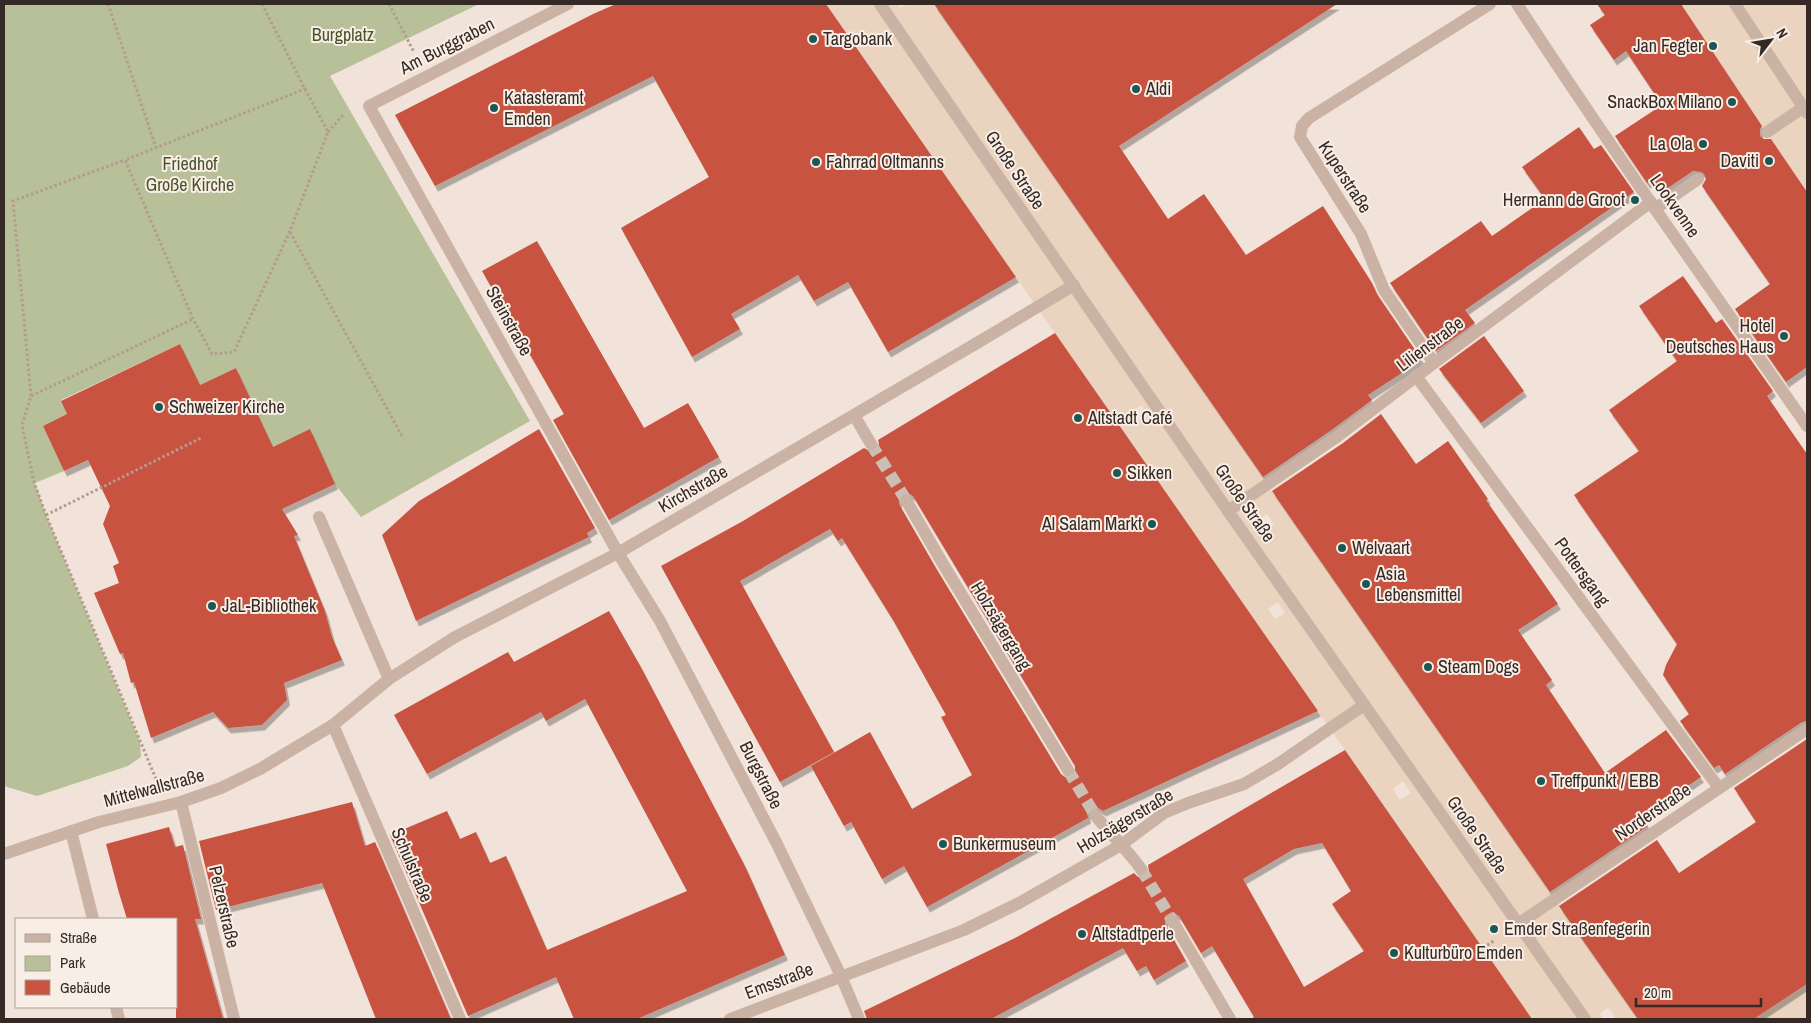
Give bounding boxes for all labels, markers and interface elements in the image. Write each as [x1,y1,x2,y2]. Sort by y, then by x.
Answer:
street label: Am Burggraben [394,11,499,81]
north arrow [1746,15,1796,65]
park label: Burgplatz [312,22,374,47]
text: N [1772,25,1792,41]
place label: Targobank [823,26,893,51]
marker: Targobank [807,33,819,45]
place label: Jan Fegter [1633,33,1703,58]
marker: Jan Fegter [1707,40,1719,52]
place label: Aldi [1145,76,1171,101]
marker: Aldi [1130,83,1142,95]
place label: Katasteramt Emden [504,85,584,131]
place label: SnackBox Milano [1607,89,1722,114]
marker: SnackBox Milano [1726,96,1738,108]
marker: Katasteramt Emden [488,102,500,114]
street label: Große Straße [980,125,1051,214]
place label: La Ola [1650,131,1693,156]
street label: Kuperstraße [1313,136,1378,218]
marker: La Ola [1697,138,1709,150]
place label: Daviti [1720,148,1759,173]
place label: Fahrrad Oltmanns [826,149,944,174]
park label: Friedhof Große Kirche [146,151,234,197]
marker: Daviti [1763,155,1775,167]
marker: Fahrrad Oltmanns [810,156,822,168]
street label: Lookvenne [1644,169,1706,242]
place label: Hermann de Groot [1503,187,1625,212]
marker: Hermann de Groot [1629,194,1641,206]
street label: Steinstraße [480,281,539,360]
street label: Lilienstraße [1391,310,1468,377]
place label: Hotel Deutsches Haus [1666,313,1774,359]
marker: Hotel Deutsches Haus [1778,330,1790,342]
place label: Schweizer Kirche [169,394,285,419]
marker: Schweizer Kirche [153,401,165,413]
place label: Altstadt Café [1087,405,1173,430]
marker: Altstadt Café [1072,412,1084,424]
street label: Kirchstraße [653,459,732,518]
street label: Große Straße [1209,459,1282,547]
place label: Sikken [1127,460,1172,485]
marker: Sikken [1111,467,1123,479]
place label: Al Salam Markt [1041,511,1142,536]
marker: Al Salam Markt [1146,518,1158,530]
street label: Pottersgang [1549,532,1616,612]
place label: Welvaart [1352,535,1410,560]
marker: Welvaart [1336,542,1348,554]
place label: Asia Lebensmittel [1375,561,1461,607]
street label: Holzsägergang [965,577,1038,675]
marker: Asia Lebensmittel [1360,578,1372,590]
place label: JaL-Bibliothek [222,593,317,618]
marker: JaL-Bibliothek [206,600,218,612]
place label: Steam Dogs [1438,654,1519,679]
marker: Steam Dogs [1422,661,1434,673]
street label: Burgstraße [734,737,789,813]
street label: Mittelwallstraße [101,762,207,813]
place label: Treffpunkt / EBB [1551,768,1659,793]
marker: Treffpunkt / EBB [1535,775,1547,787]
street label: Norderstraße [1610,777,1696,846]
street label: Holzsägerstraße [1072,782,1178,859]
street label: Große Straße [1441,791,1514,879]
street label: Schulstraße [386,824,439,906]
place label: Bunkermuseum [953,831,1056,856]
marker: Bunkermuseum [937,838,949,850]
street label: Pelzerstraße [203,863,246,950]
place label: Emder Straßenfegerin [1504,916,1650,941]
legend [15,918,178,1008]
place label: Altstadtperle [1091,921,1174,946]
marker: Emder Straßenfegerin [1488,923,1500,935]
text: Straße [60,927,97,948]
marker: Altstadtperle [1076,928,1088,940]
place label: Kulturbüro Emden [1404,940,1523,965]
marker: Kulturbüro Emden [1388,947,1400,959]
text: Park [60,952,86,973]
street label: Emsstraße [741,956,817,1005]
scale bar [1636,976,1761,1008]
text: Gebäude [60,977,111,998]
text: 20 m [1644,982,1671,1003]

